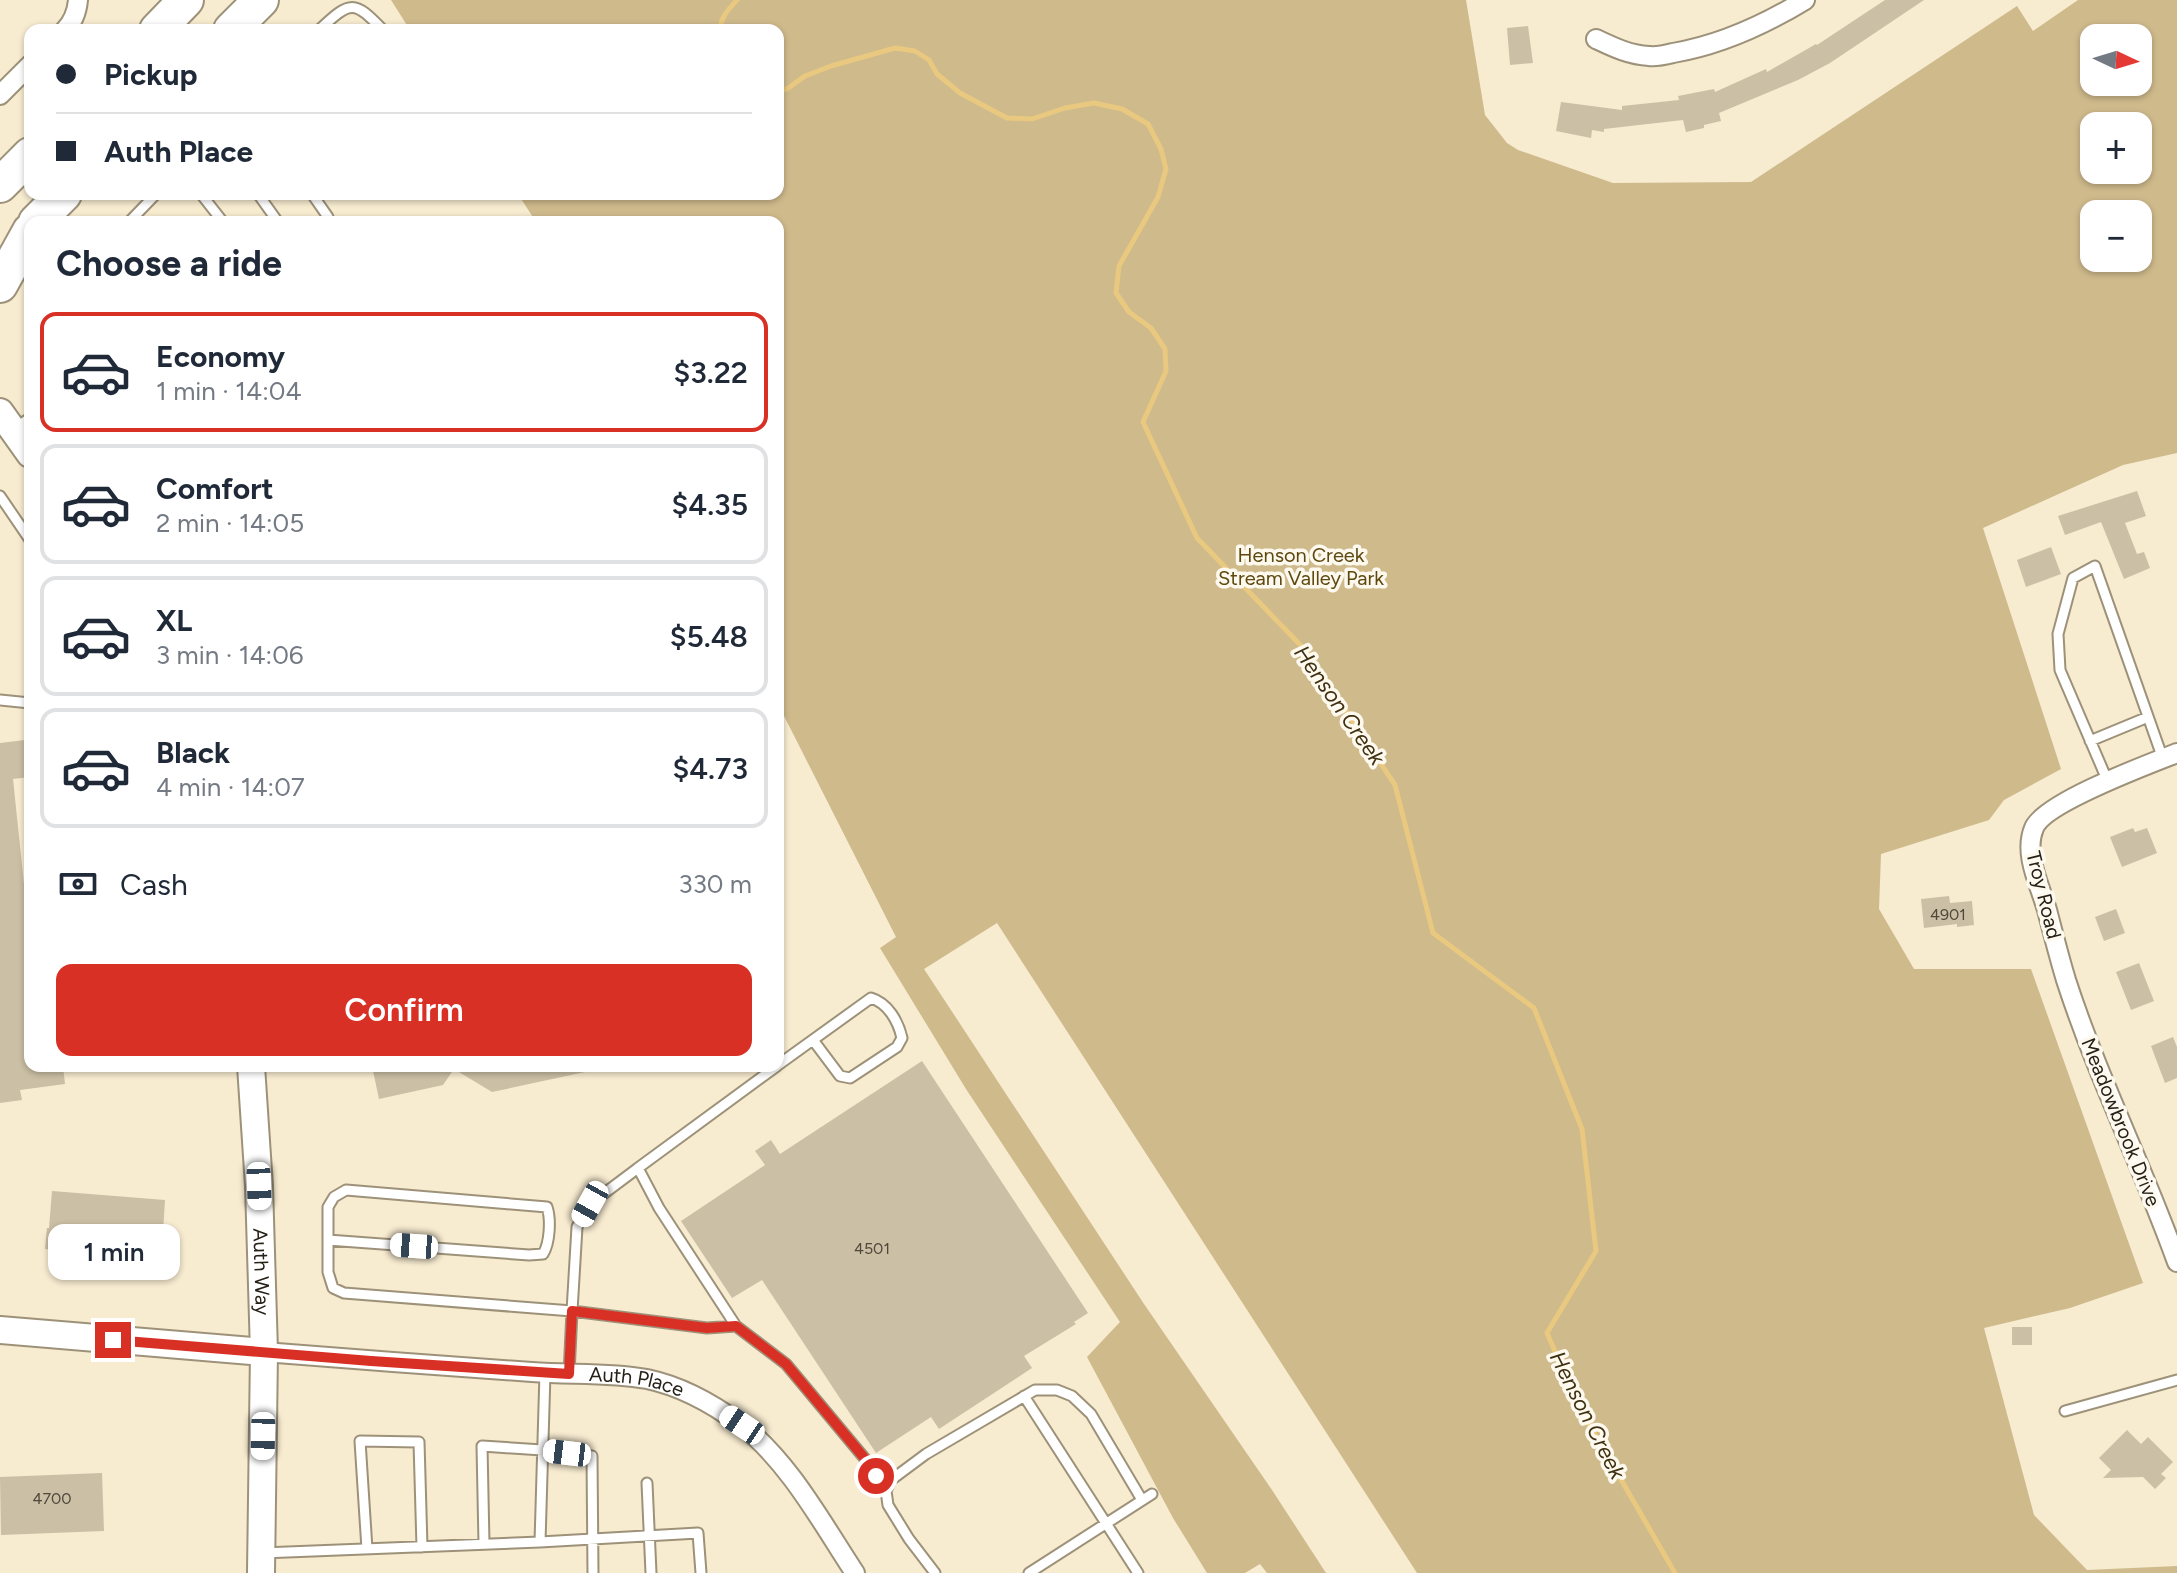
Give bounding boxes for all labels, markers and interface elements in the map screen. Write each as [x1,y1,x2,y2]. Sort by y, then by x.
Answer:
north arrow [2080,24,2152,96]
map controls [2080,24,2152,272]
text: Pickup [104,56,198,93]
button: + [2080,112,2152,184]
text: Auth Place [104,133,253,170]
button: − [2080,200,2152,272]
text: Choose a ride [56,242,282,285]
icon: car [60,336,132,408]
text: Economy [156,338,285,375]
text: $3.22 [674,354,748,391]
text: 1 min · 14:04 [156,375,302,407]
icon: car [60,468,132,540]
text: Comfort [156,470,274,507]
text: $4.35 [672,486,748,523]
text: 2 min · 14:05 [156,507,304,539]
park label: Henson Creek Stream Valley Park [1218,543,1384,590]
icon: car [60,600,132,672]
text: XL [156,602,192,639]
text: $5.48 [670,618,748,655]
text: 3 min · 14:06 [156,639,304,671]
water label: Henson Creek [1288,640,1391,771]
icon: car [60,732,132,804]
text: Black [156,734,230,771]
text: $4.73 [672,750,748,787]
text: 4 min · 14:07 [156,771,305,803]
street label: Troy Road [2022,849,2066,941]
icon: cash [56,862,100,906]
text: Cash [120,866,188,903]
text: 330 m [678,868,752,900]
house number: 4901 [1930,905,1966,924]
button: Confirm [56,964,752,1056]
street label: Meadowbrook Drive [2076,1034,2166,1210]
car [246,1162,272,1210]
car [568,1177,612,1231]
callout: 1 min [47,1224,179,1280]
street label: Auth Way [248,1228,275,1316]
car [389,1232,439,1260]
text: 1 min [84,1236,144,1268]
house number: 4501 [854,1239,890,1258]
route end [95,1322,131,1358]
water label: Henson Creek [1544,1347,1632,1485]
street label: Auth Place [589,1362,688,1402]
car [715,1402,769,1448]
car [251,1412,275,1460]
car [542,1438,592,1468]
route start [858,1458,894,1494]
house number: 4700 [32,1489,72,1508]

